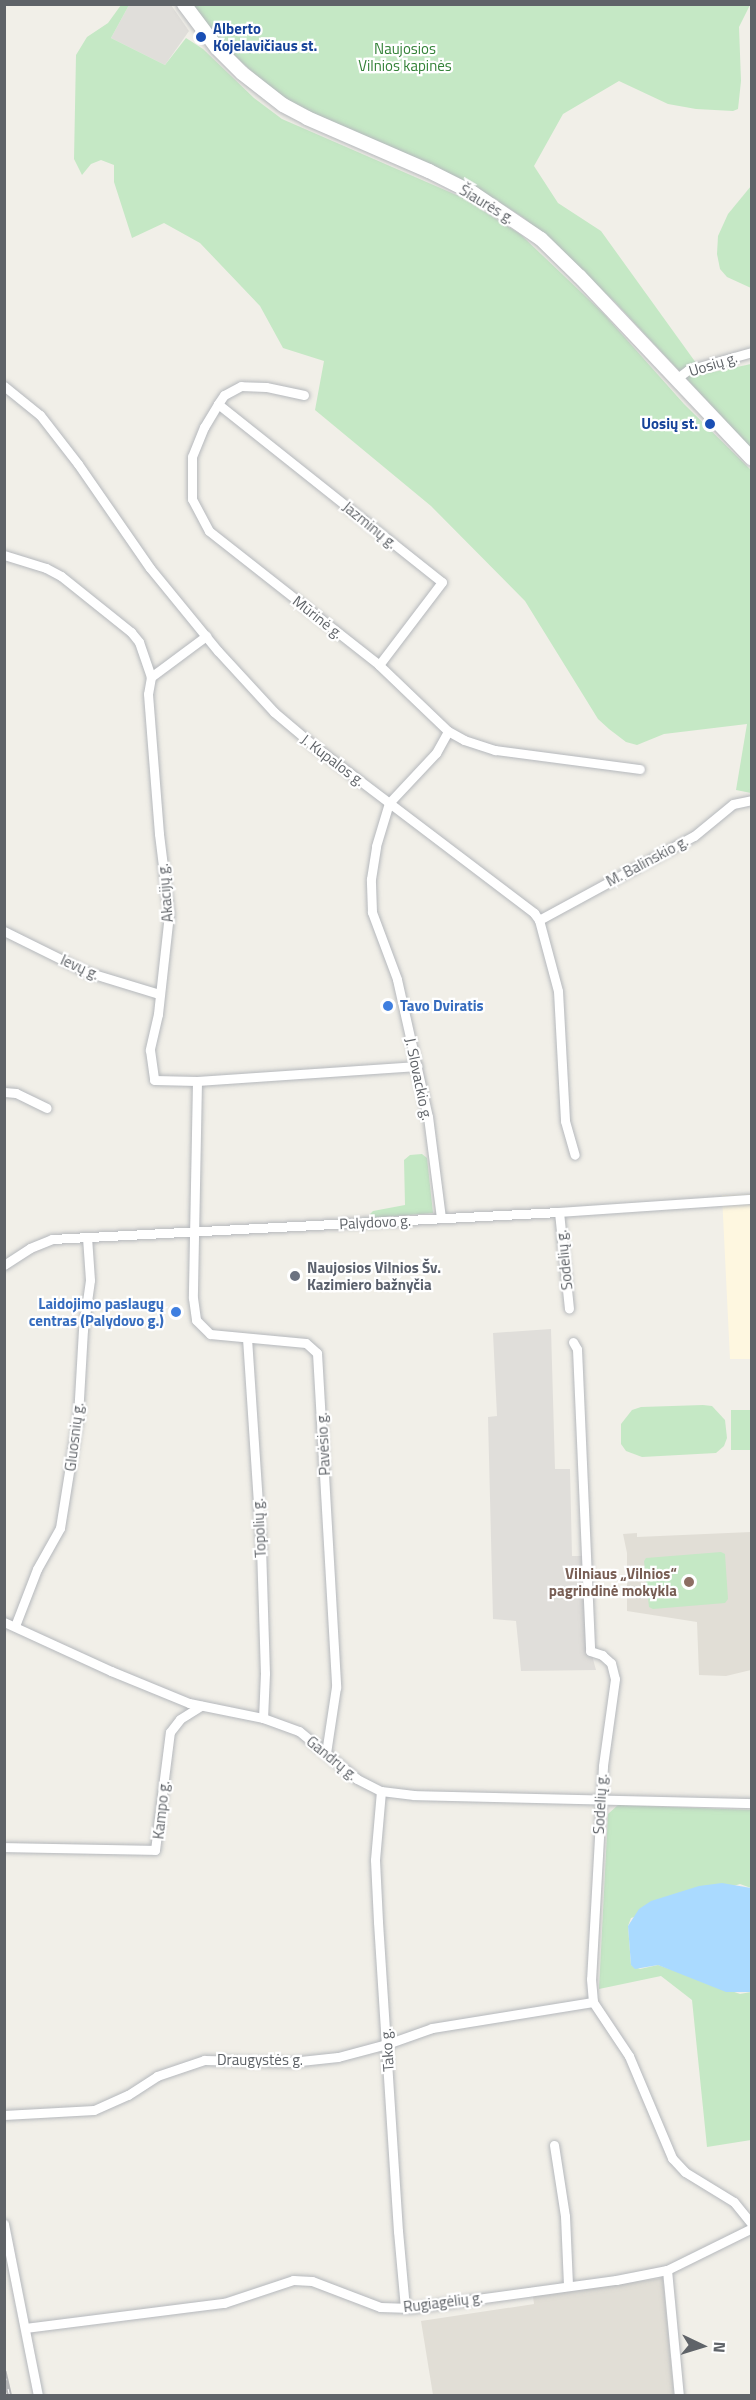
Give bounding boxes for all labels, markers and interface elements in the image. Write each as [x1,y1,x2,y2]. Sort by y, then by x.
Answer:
place label: Alberto Kojelavičiaus st. [213,19,317,54]
marker: Alberto Kojelavičiaus st. [194,30,208,44]
park label: Naujosios Vilnios kapinės [358,39,452,74]
street label: Šiaurės g. [456,181,518,227]
street label: Uosių g. [686,348,740,380]
place label: Uosių st. [641,415,698,433]
marker: Uosių st. [703,417,717,431]
street label: Jazminų g. [339,498,401,552]
street label: Mūrinė g. [289,592,347,642]
street label: J. Kupalos g. [298,730,368,790]
street label: M. Balinskio g. [603,832,691,890]
street label: Akacijų g. [153,863,177,923]
street label: Ievų g. [58,951,102,983]
place label: Tavo Dviratis [400,997,484,1015]
marker: Tavo Dviratis [381,999,395,1013]
street label: J. Slovackio g. [401,1036,437,1122]
street label: Palydovo g. [339,1211,411,1233]
street label: Sodelių g. [552,1229,576,1291]
place label: Naujosios Vilnios Šv. Kazimiero bažnyčia [307,1258,441,1293]
marker: Naujosios Vilnios Šv. Kazimiero bažnyčia [288,1269,302,1283]
place label: Laidojimo paslaugų centras (Palydovo g.) [29,1294,164,1329]
marker: Laidojimo paslaugų centras (Palydovo g.) [169,1305,183,1319]
street label: Gluosnių g. [61,1402,87,1472]
street label: Pavėsio g. [312,1412,334,1476]
street label: Topolių g. [248,1498,270,1558]
place label: Vilniaus „Vilnios“ pagrindinė mokykla [549,1564,677,1599]
marker: Vilniaus „Vilnios“ pagrindinė mokykla [682,1575,696,1589]
street label: Gandrų g. [303,1732,361,1784]
street label: Sodelių g. [589,1773,611,1835]
street label: Kampo g. [149,1780,173,1840]
street label: Tako g. [377,2028,397,2072]
street label: Draugystės g. [217,2051,303,2069]
street label: Rugiagėlių g. [402,2288,484,2316]
north arrow [672,2316,732,2376]
text: N [708,2341,732,2354]

